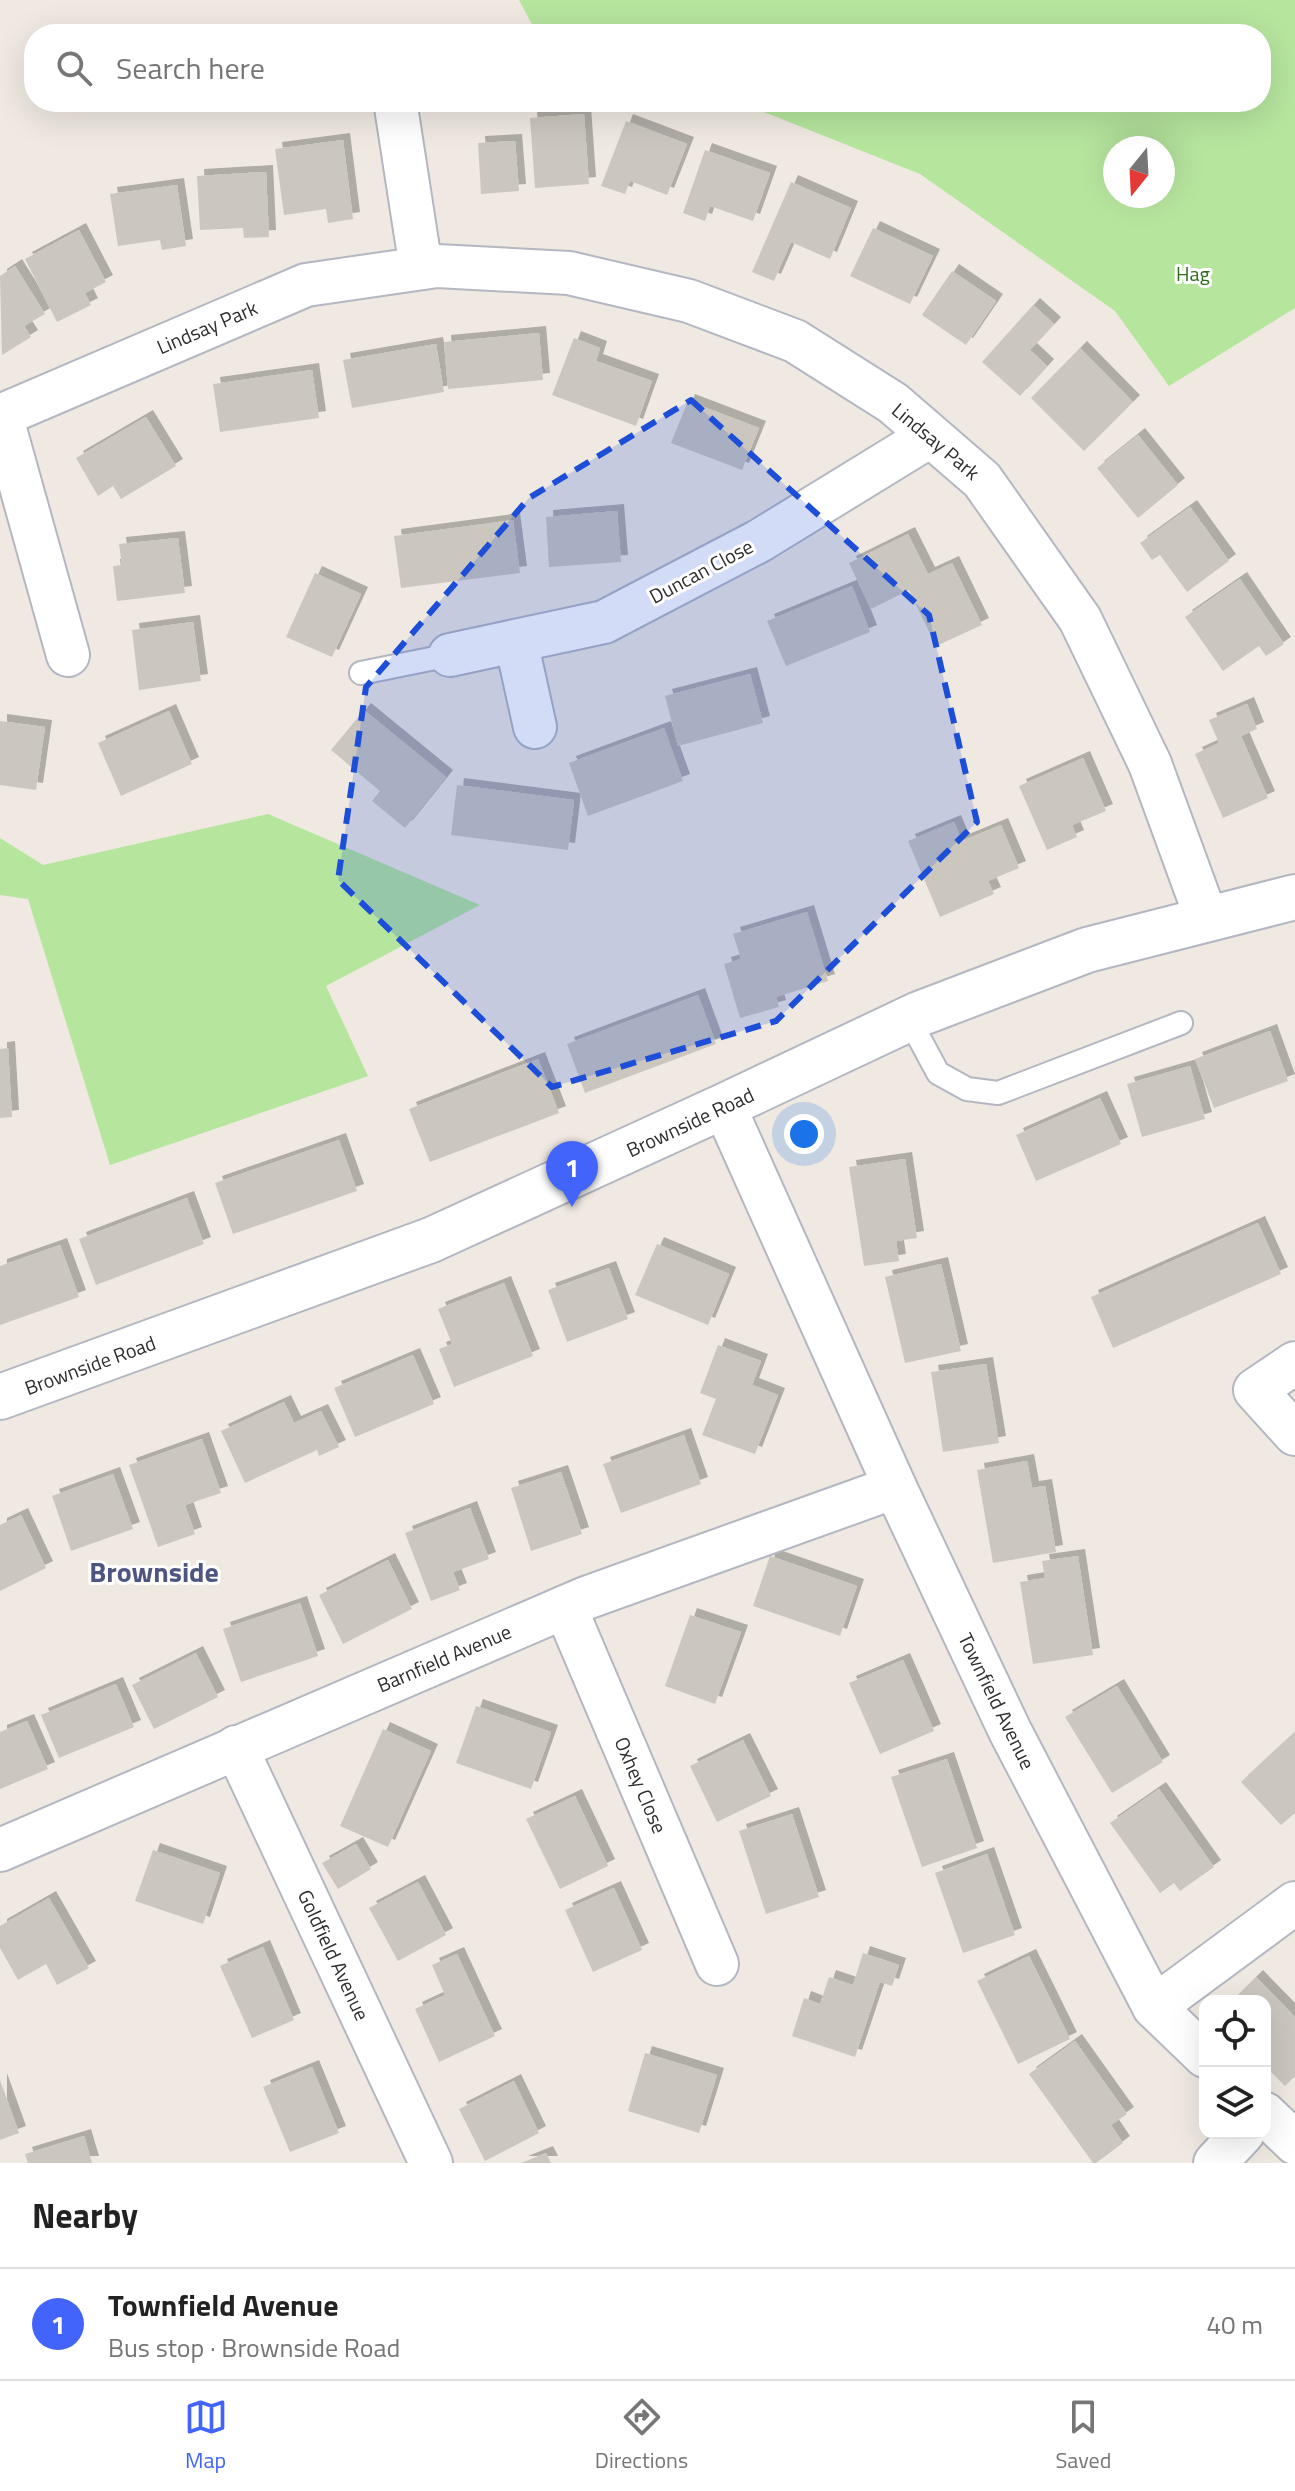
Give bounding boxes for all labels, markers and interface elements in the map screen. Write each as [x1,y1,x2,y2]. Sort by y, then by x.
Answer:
search box [24,24,1271,112]
text: Search here [116,45,265,91]
icon: search [52,46,96,90]
north arrow [1103,136,1175,208]
park label: Hag [1176,258,1210,289]
street label: Lindsay Park [152,292,263,362]
street label: Lindsay Park [885,395,987,487]
street label: Duncan Close [644,531,758,611]
street label: Brownside Road [621,1079,759,1165]
your location [784,1114,824,1154]
pin: 1 [546,1141,598,1207]
street label: Brownside Road [20,1327,160,1403]
district label: Brownside [89,1550,219,1593]
street label: Barnfield Avenue [372,1616,516,1700]
street label: Townfield Avenue [951,1628,1043,1774]
street label: Oxhey Close [607,1732,675,1838]
street label: Goldfield Avenue [290,1884,378,2026]
map controls [1199,1995,1271,2139]
button: locate [1199,1995,1271,2067]
button: layers [1199,2067,1271,2139]
text: Nearby [32,2189,138,2241]
text: Townfield Avenue [108,2282,339,2328]
text: 1 [51,2305,65,2344]
text: 40 m [1206,2305,1263,2344]
text: Bus stop · Brownside Road [108,2328,400,2367]
tab: Map [184,2395,228,2477]
tab: Directions [595,2395,688,2477]
tab: Saved [1055,2395,1111,2477]

